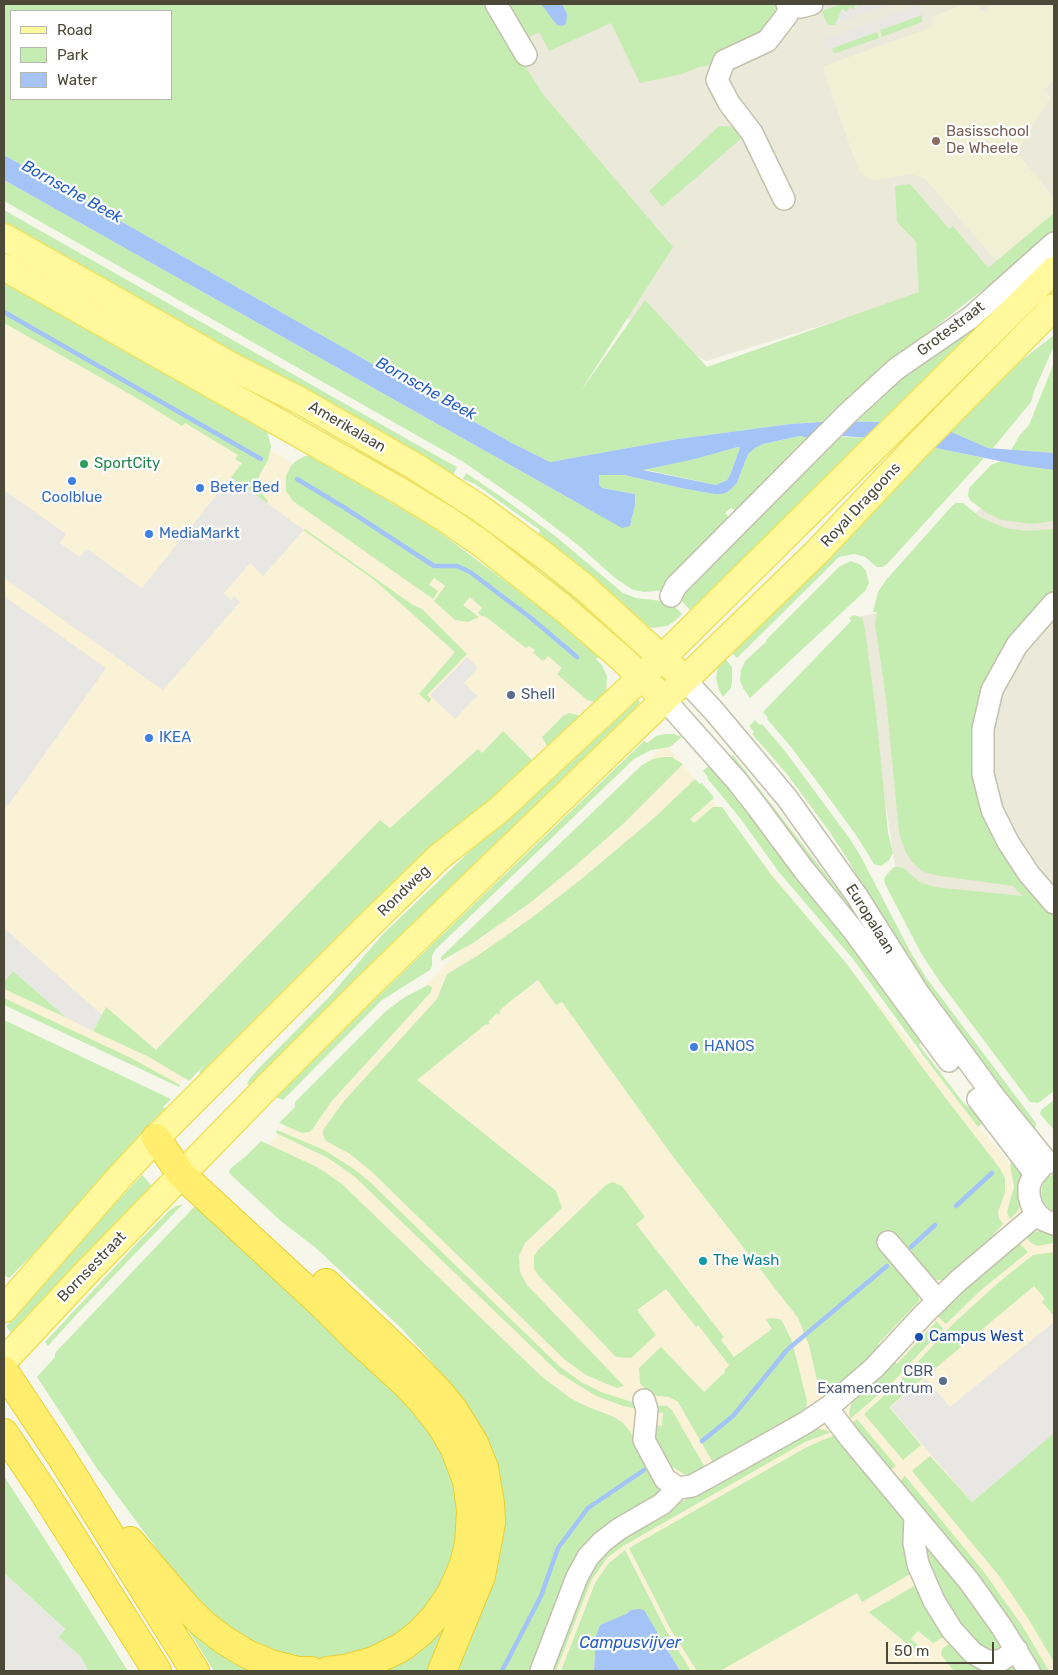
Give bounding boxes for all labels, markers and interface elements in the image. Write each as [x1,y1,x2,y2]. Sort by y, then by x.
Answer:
legend [10,10,172,100]
text: Road [57,21,93,39]
text: Park [57,46,88,64]
text: Water [57,71,97,89]
place label: Basisschool De Wheele [946,123,1029,158]
marker: Basisschool De Wheele [930,135,942,147]
water label: Bornsche Beek [18,156,126,228]
street label: Grotestraat [914,298,988,360]
water label: Bornsche Beek [372,353,480,425]
street label: Amerikalaan [305,398,389,456]
place label: SportCity [94,455,160,473]
marker: SportCity [78,458,90,470]
street label: Royal Dragoons [817,459,905,551]
marker: Coolblue [66,475,78,487]
place label: Beter Bed [210,479,279,497]
marker: Beter Bed [194,482,206,494]
place label: Coolblue [42,489,102,507]
place label: MediaMarkt [159,525,240,543]
marker: MediaMarkt [143,528,155,540]
place label: Shell [521,686,555,704]
marker: Shell [505,689,517,701]
place label: IKEA [159,729,191,747]
marker: IKEA [143,732,155,744]
street label: Rondweg [374,862,434,920]
street label: Europalaan [842,881,898,957]
place label: HANOS [704,1038,755,1056]
marker: HANOS [688,1041,700,1053]
street label: Bornsestraat [54,1228,130,1306]
place label: The Wash [713,1252,779,1270]
marker: The Wash [697,1255,709,1267]
place label: Campus West [929,1328,1024,1346]
marker: Campus West [913,1331,925,1343]
place label: CBR Examencentrum [817,1363,933,1398]
marker: CBR Examencentrum [937,1375,949,1387]
scale bar [888,1632,996,1664]
water label: Campusvijver [579,1633,681,1653]
text: 50 m [894,1642,929,1660]

